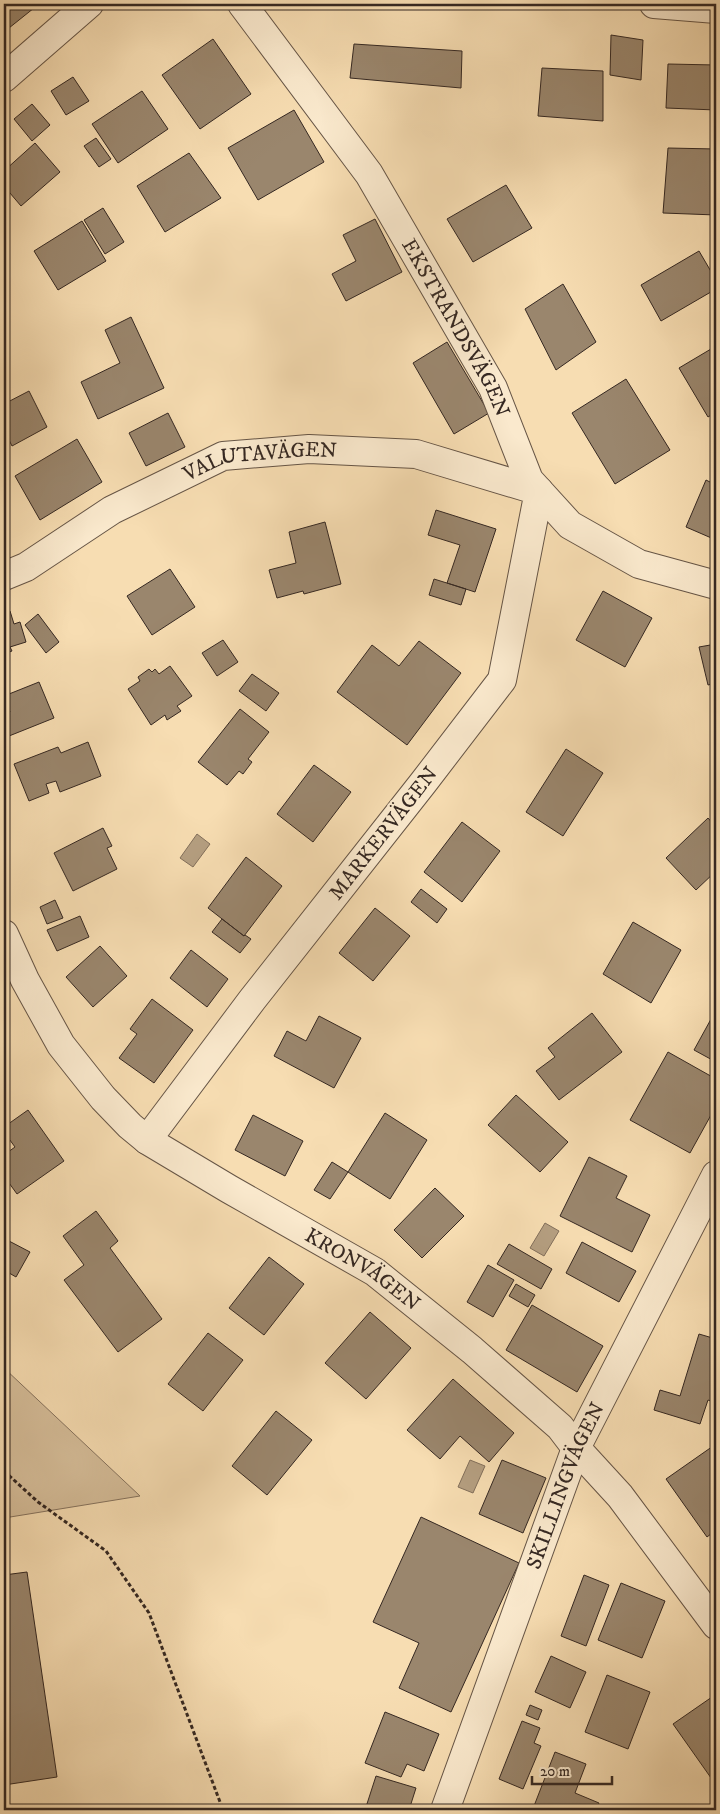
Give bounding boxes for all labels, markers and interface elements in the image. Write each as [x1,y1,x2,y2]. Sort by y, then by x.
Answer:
street label: EKSTRANDSVÄGEN [395,234,515,421]
street label: VALUTAVÄGEN [178,437,338,488]
street label: MARKERVÄGEN [323,761,444,906]
street label: KRONVÄGEN [300,1223,425,1317]
street label: SKILLINGVÄGEN [521,1398,611,1573]
scale bar [532,1754,612,1786]
text: 20 m [540,1762,570,1781]

